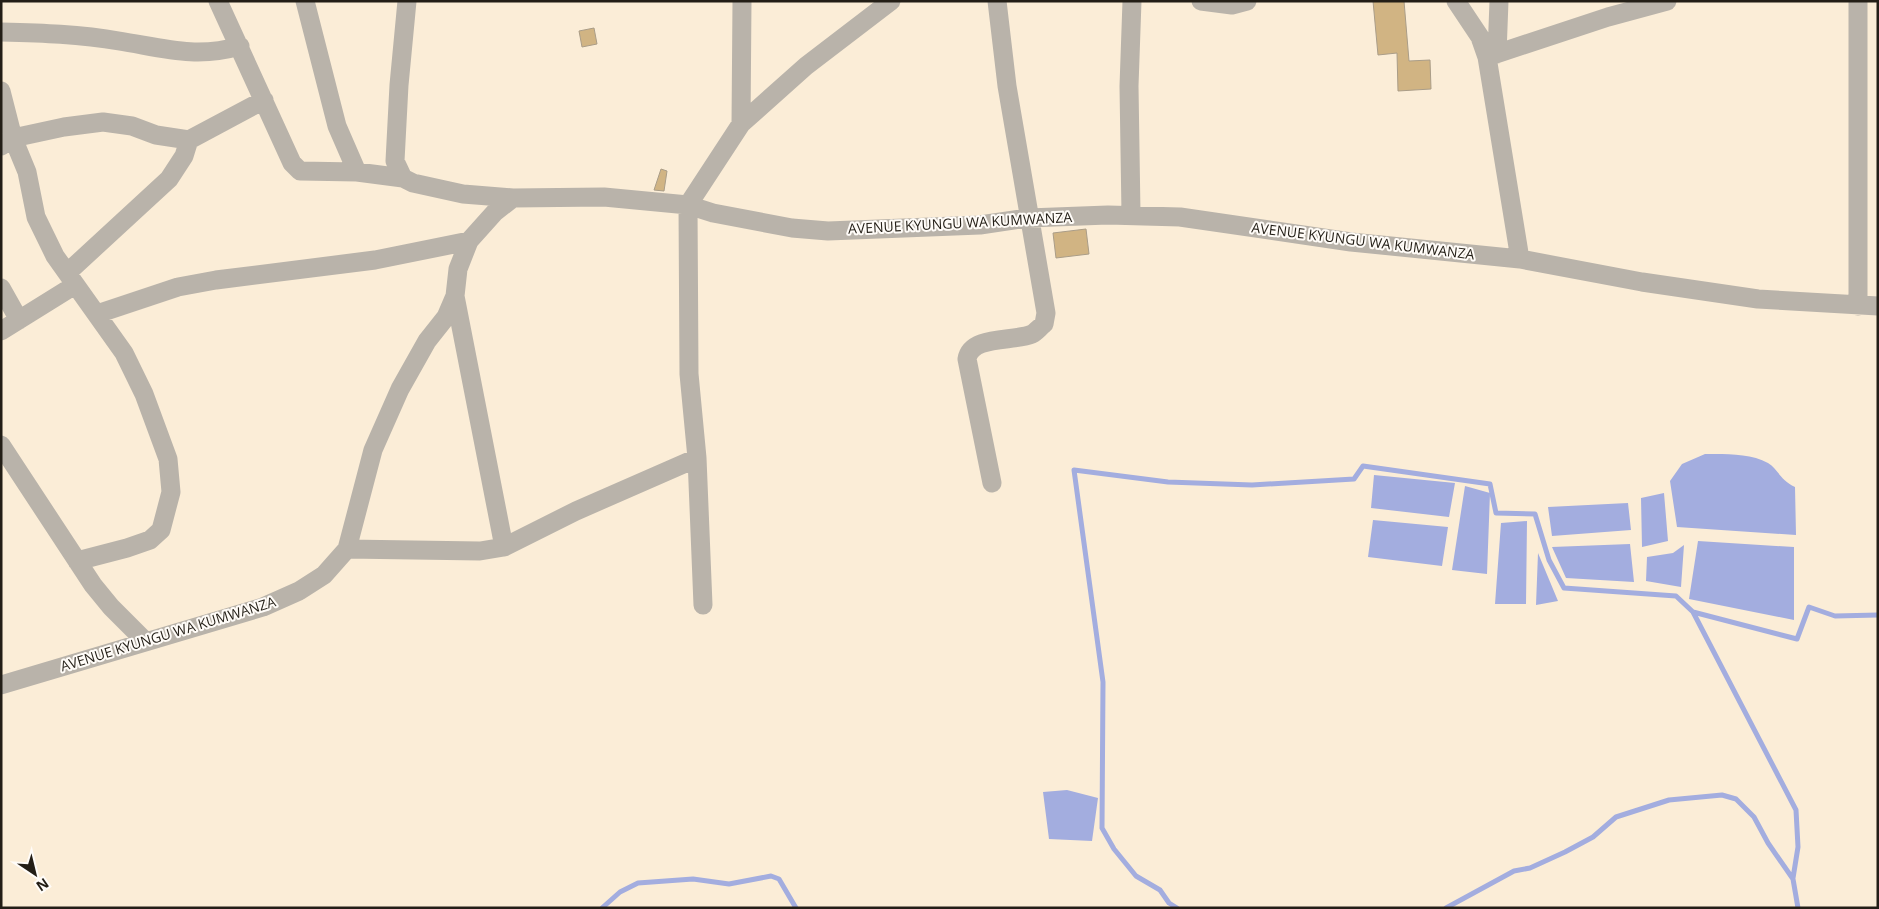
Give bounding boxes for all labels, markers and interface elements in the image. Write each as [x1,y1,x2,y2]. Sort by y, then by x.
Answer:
street label: AVENUE KYUNGU WA KUMWANZA [847,207,1073,238]
street label: AVENUE KYUNGU WA KUMWANZA [1251,217,1476,264]
street label: AVENUE KYUNGU WA KUMWANZA [58,592,278,675]
north arrow [10,849,60,899]
text: N [33,874,53,896]

